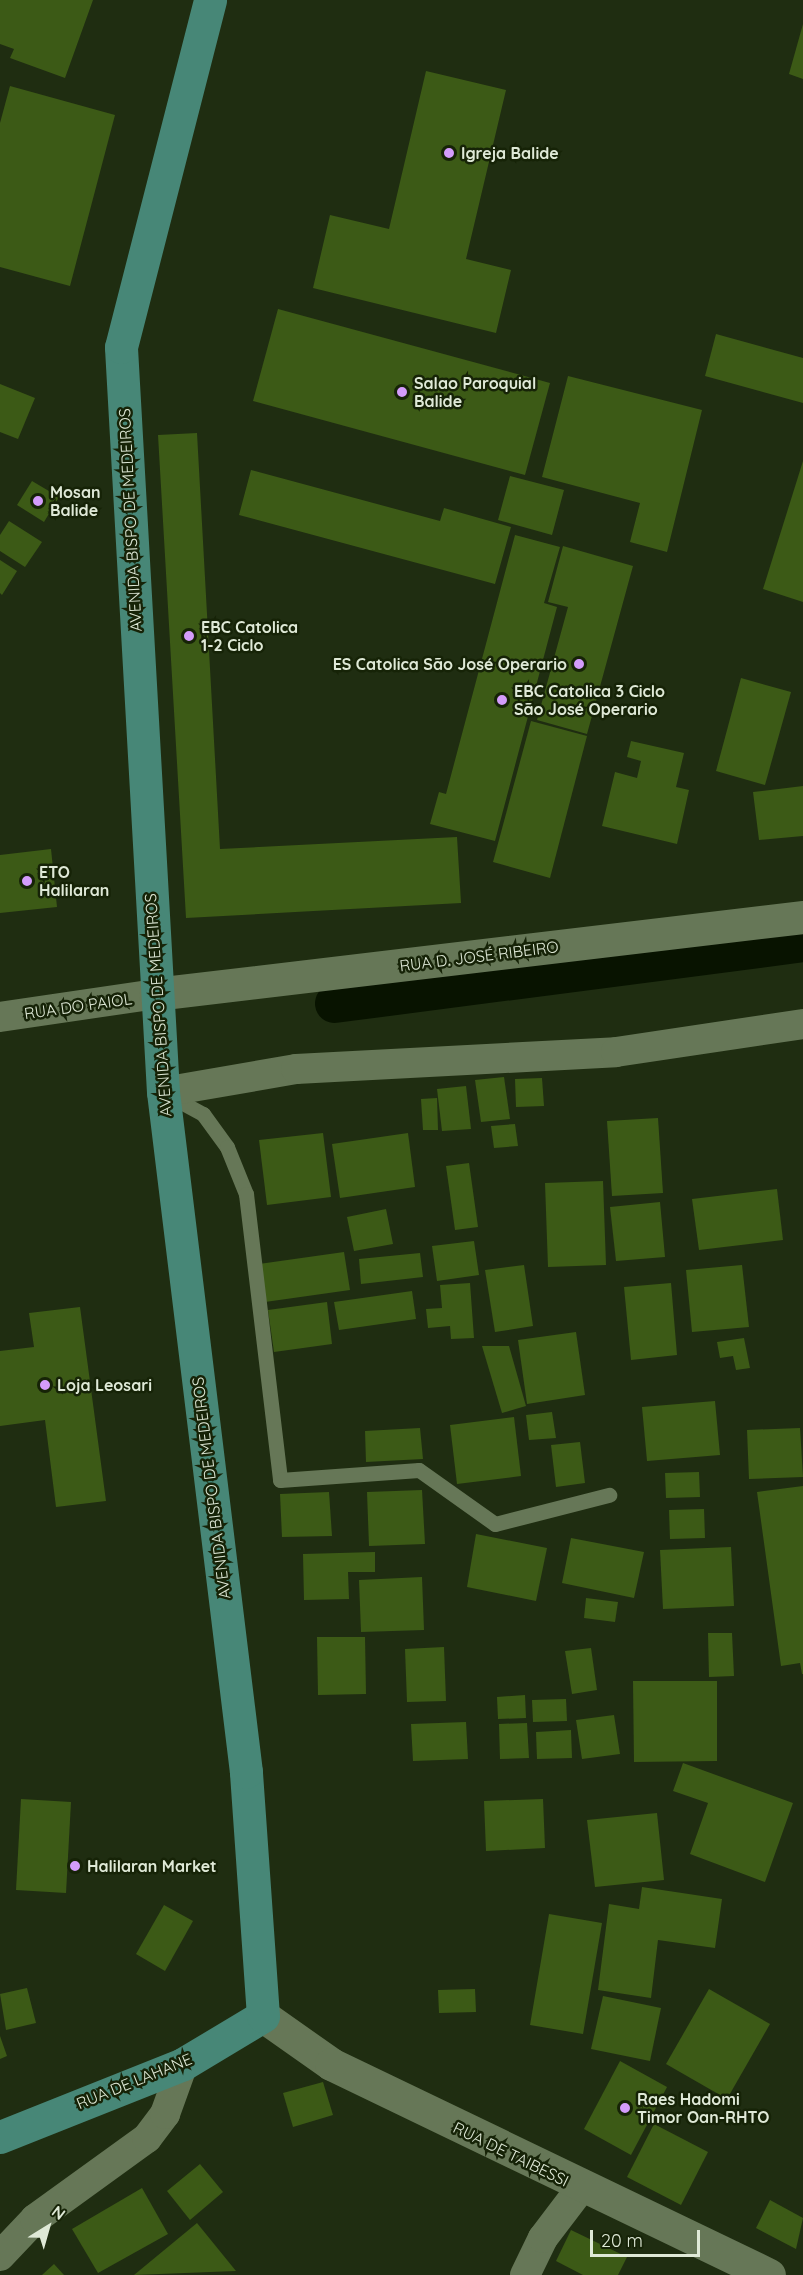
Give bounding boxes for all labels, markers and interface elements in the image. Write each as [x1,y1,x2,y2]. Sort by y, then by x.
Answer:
place label: Igreja Balide [461,143,559,163]
marker: Igreja Balide [442,146,456,160]
place label: Salao Paroquial Balide [414,373,536,411]
marker: Salao Paroquial Balide [395,385,409,399]
street label: AVENIDA BISPO DE MEDEIROS [115,408,145,632]
place label: Mosan Balide [50,482,101,520]
marker: Mosan Balide [31,494,45,508]
place label: EBC Catolica 1-2 Ciclo [201,617,298,655]
marker: EBC Catolica 1-2 Ciclo [182,629,196,643]
place label: ES Catolica São José Operario [333,654,567,674]
marker: ES Catolica São José Operario [572,657,586,671]
place label: EBC Catolica 3 Ciclo São José Operario [514,681,665,719]
marker: EBC Catolica 3 Ciclo São José Operario [495,693,509,707]
place label: ETO Halilaran [39,862,109,900]
marker: ETO Halilaran [20,874,34,888]
street label: AVENIDA BISPO DE MEDEIROS [141,893,175,1117]
street label: RUA D. JOSÉ RIBEIRO [398,937,560,975]
street label: RUA DO PAIOL [23,989,133,1023]
place label: Loja Leosari [57,1375,152,1395]
street label: AVENIDA BISPO DE MEDEIROS [188,1376,234,1600]
marker: Loja Leosari [38,1378,52,1392]
place label: Halilaran Market [87,1856,217,1876]
marker: Halilaran Market [68,1859,82,1873]
street label: RUA DE LAHANE [73,2049,195,2113]
place label: Raes Hadomi Timor Oan-RHTO [637,2089,769,2127]
marker: Raes Hadomi Timor Oan-RHTO [618,2101,632,2115]
street label: RUA DE TAIBESSI [450,2118,572,2190]
north arrow [18,2197,78,2257]
text: N [48,2201,70,2224]
scale bar [593,2218,702,2256]
text: 20 m [601,2229,643,2252]

